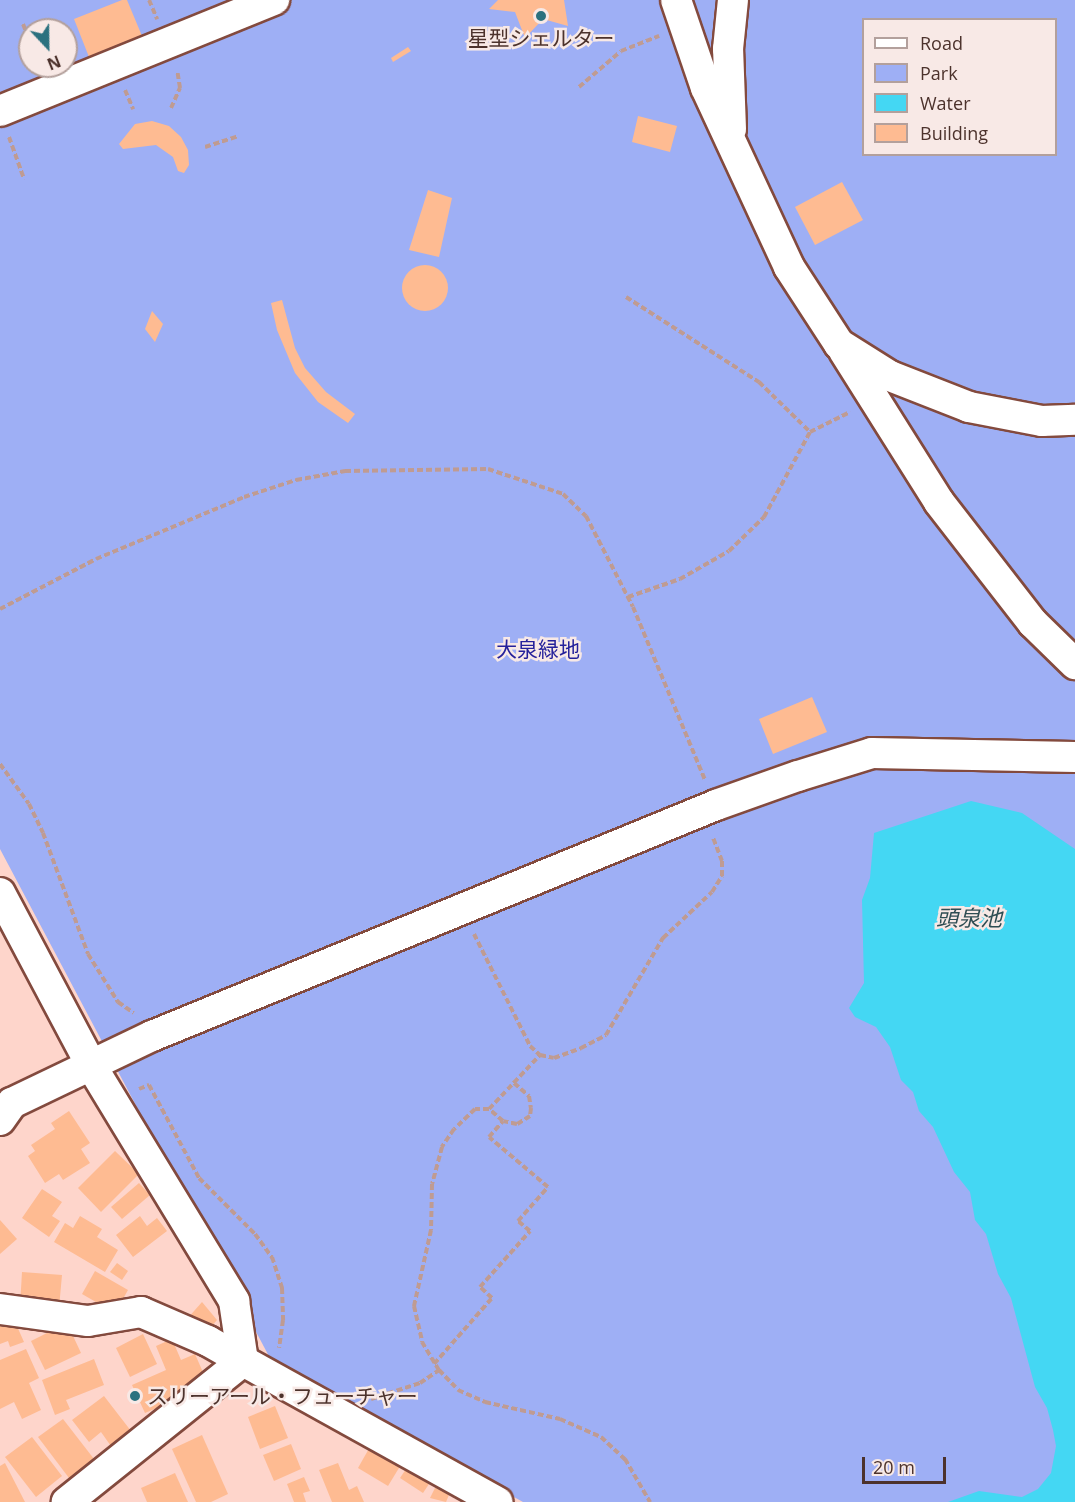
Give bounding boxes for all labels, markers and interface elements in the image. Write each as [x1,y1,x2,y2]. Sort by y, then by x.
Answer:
marker: 星型シェルター [534,9,548,23]
north arrow [18,18,78,78]
legend [862,18,1057,156]
place label: 星型シェルター [468,25,614,51]
text: Road [920,31,963,55]
text: N [44,50,64,75]
text: Park [920,61,958,85]
text: Water [920,91,971,115]
text: Building [920,121,988,145]
park label: 大泉緑地 [496,636,580,662]
water label: 頭泉池 [936,905,1002,931]
place label: スリーアール・フューチャー [147,1383,419,1409]
marker: スリーアール・フューチャー [128,1389,142,1403]
scale bar [865,1445,949,1483]
text: 20 m [873,1455,915,1479]

